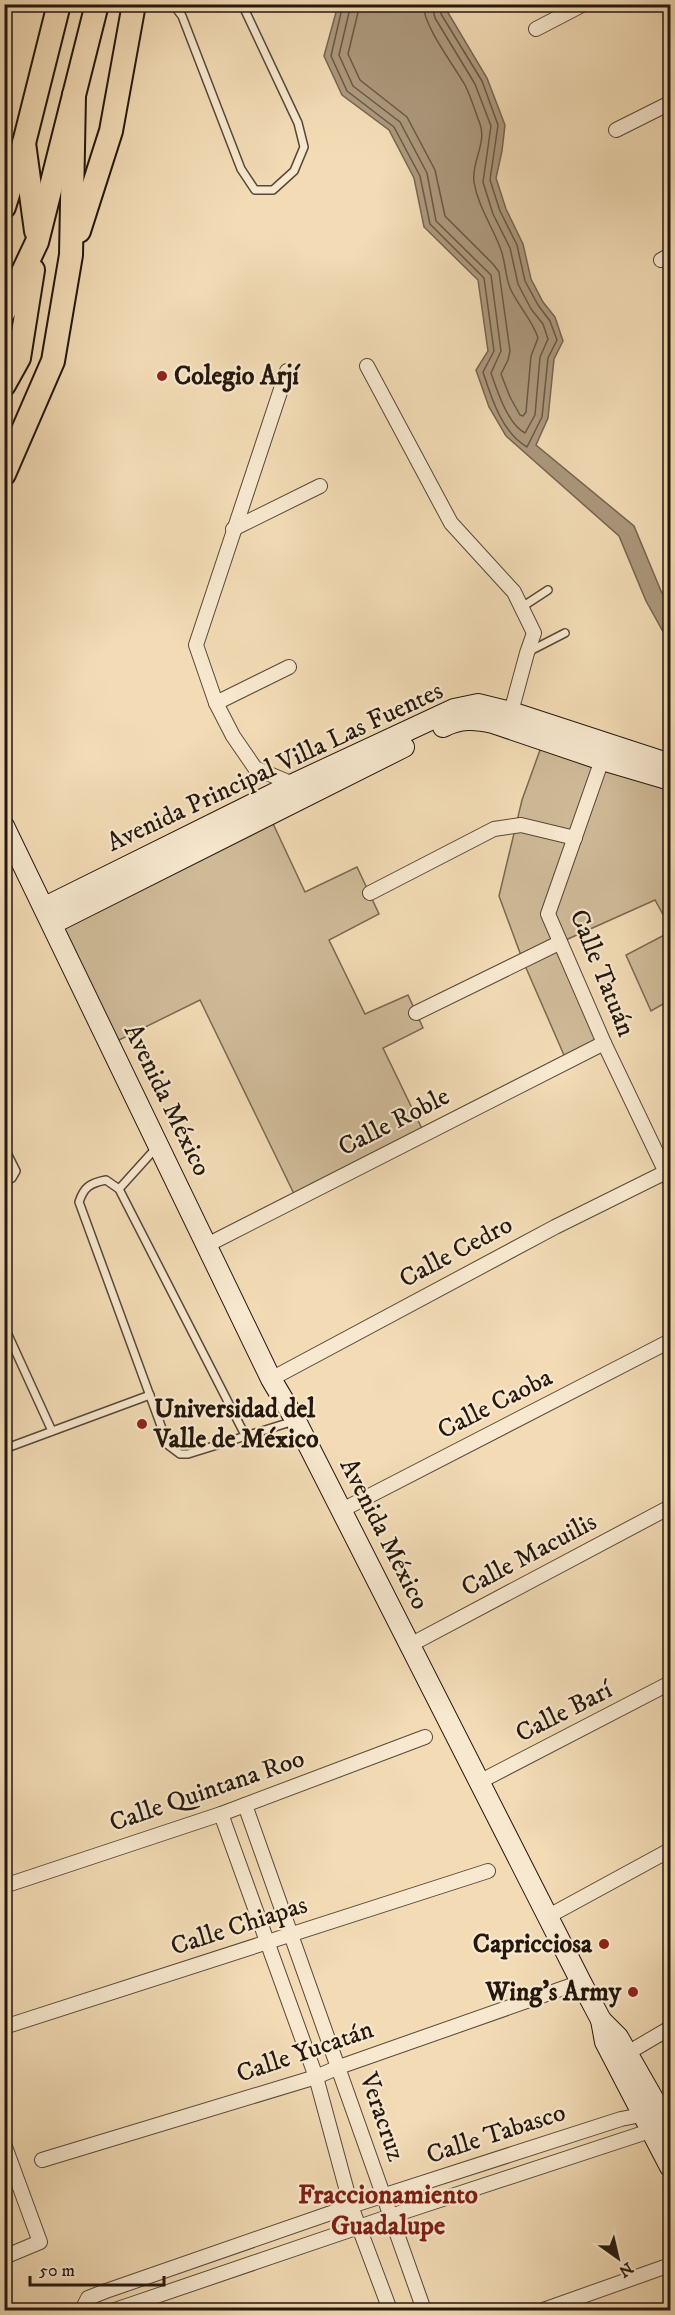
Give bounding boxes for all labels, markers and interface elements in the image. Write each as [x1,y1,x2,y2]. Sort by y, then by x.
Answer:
place label: Colegio Arjí [174,360,301,393]
marker: Colegio Arjí [155,369,169,383]
street label: Avenida Principal Villa Las Fuentes [102,674,448,860]
street label: Calle Tatuán [562,905,643,1042]
street label: Avenida México [116,1018,218,1182]
street label: Calle Roble [333,1080,455,1164]
street label: Calle Cedro [394,1208,518,1296]
street label: Calle Caoba [432,1361,558,1447]
place label: Universidad del Valle de México [153,1393,319,1456]
marker: Universidad del Valle de México [135,1417,149,1431]
street label: Avenida México [332,1453,436,1615]
street label: Calle Macuilis [456,1506,602,1604]
street label: Calle Barí [510,1673,619,1750]
street label: Calle Quintana Roo [105,1742,309,1840]
street label: Calle Chiapas [167,1888,311,1964]
place label: Capricciosa [473,1928,593,1961]
marker: Capricciosa [597,1937,611,1951]
place label: Wing's Army [485,1976,622,2009]
marker: Wing's Army [626,1985,640,1999]
street label: Calle Yucatán [232,2013,378,2091]
street label: Veracruz [351,2068,412,2166]
street label: Calle Tabasco [422,2096,570,2172]
district label: Fraccionamiento Guadalupe [298,2178,478,2243]
north arrow [588,2228,648,2288]
scale bar [30,2249,164,2287]
text: N [615,2258,637,2282]
text: 50 m [39,2260,75,2282]

